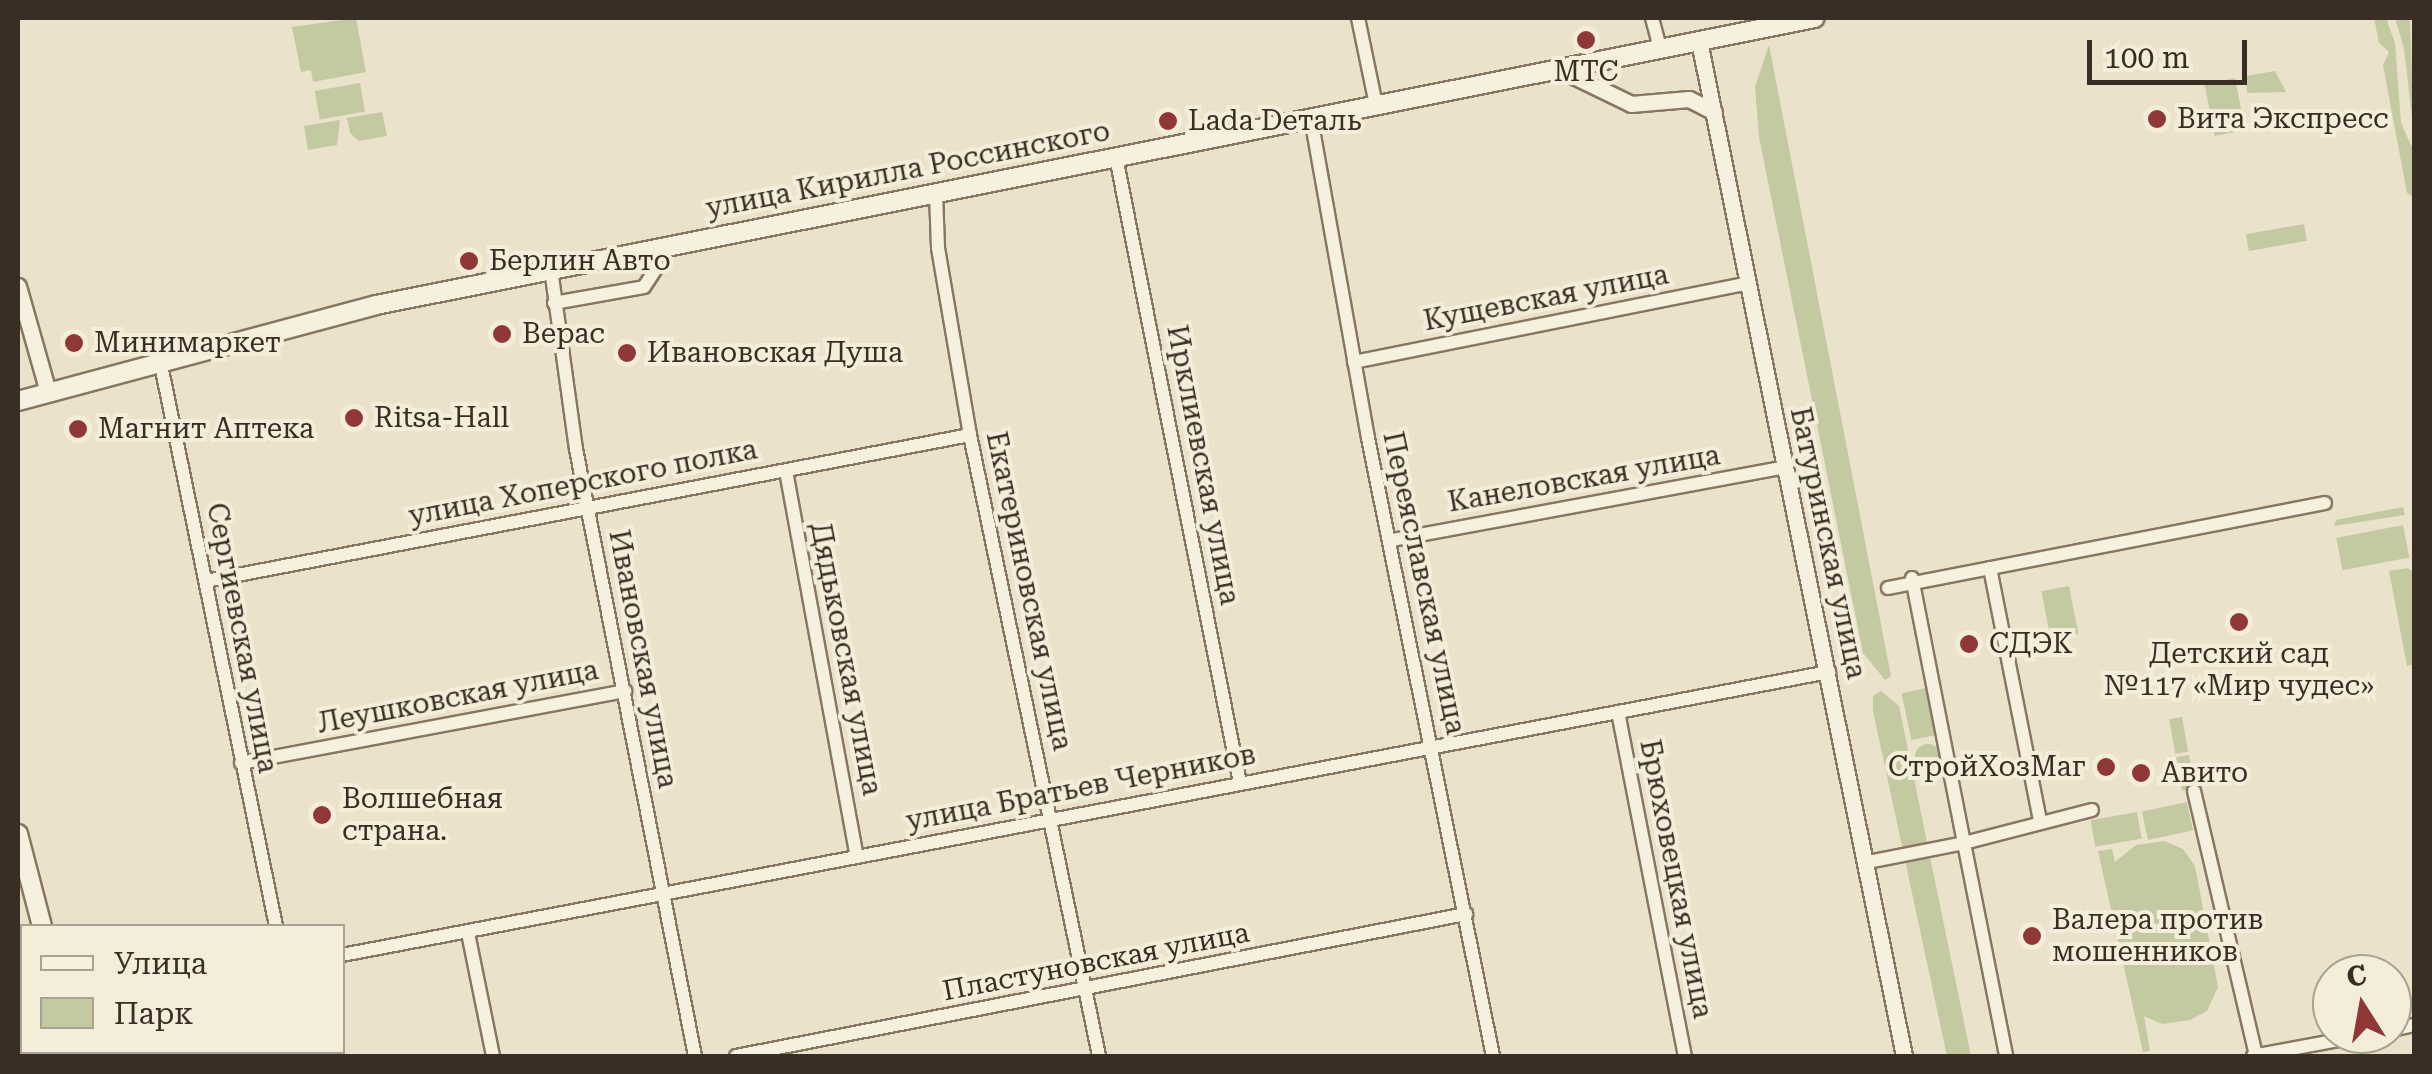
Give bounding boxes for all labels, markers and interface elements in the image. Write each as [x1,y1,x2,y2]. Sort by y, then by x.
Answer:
scale bar [2092,20,2252,82]
marker: МТС [1575,29,1597,51]
text: 100 m [2104,40,2189,75]
place label: МТС [1554,55,1618,89]
place label: Вита Экспресс [2177,102,2389,136]
place label: Lada Dеталь [1188,104,1361,138]
marker: Вита Экспресс [2146,108,2168,130]
marker: Lada Dеталь [1157,110,1179,132]
street label: улица Кирилла Россинского [703,114,1113,226]
place label: Берлин Авто [489,244,671,278]
marker: Берлин Авто [458,250,480,272]
street label: Кущевская улица [1421,258,1671,338]
place label: Верас [522,317,605,351]
street label: Ирклиевская улица [1159,322,1247,608]
marker: Верас [491,323,513,345]
place label: Минимаркет [94,326,281,360]
marker: Минимаркет [63,332,85,354]
place label: Ивановская Душа [647,336,903,370]
marker: Ивановская Душа [616,342,638,364]
place label: Ritsa-Hall [374,401,509,435]
street label: Батуринская улица [1783,404,1873,682]
marker: Ritsa-Hall [343,407,365,429]
place label: Магнит Аптека [98,412,314,446]
marker: Магнит Аптека [67,418,89,440]
street label: Екатериновская улица [979,429,1079,753]
street label: Переяславская улица [1375,429,1473,737]
street label: улица Хоперского полка [406,433,760,533]
street label: Канеловская улица [1445,439,1723,519]
street label: Сергиевская улица [199,500,285,776]
street label: Дядьковская улица [803,520,889,798]
street label: Ивановская улица [601,527,685,791]
marker: Детский сад №117 «Мир чудес» [2228,611,2250,633]
place label: СДЭК [1989,627,2073,661]
marker: СДЭК [1958,633,1980,655]
place label: Детский сад №117 «Мир чудес» [2104,637,2374,703]
street label: Леушковская улица [315,653,601,741]
street label: Брюховецкая улица [1632,737,1720,1021]
street label: улица Братьев Черников [903,738,1259,838]
place label: СтройХозМаг [1888,750,2086,784]
marker: СтройХозМаг [2095,756,2117,778]
place label: Авито [2161,756,2248,790]
marker: Авито [2130,762,2152,784]
place label: Волшебная страна. [342,782,503,848]
marker: Волшебная страна. [311,804,333,826]
place label: Валера против мошенников [2052,903,2264,969]
street label: Пластуновская улица [940,916,1252,1008]
legend [20,924,345,1054]
marker: Валера против мошенников [2021,925,2043,947]
text: Улица [114,946,207,981]
north arrow [2312,954,2412,1054]
text: С [2344,958,2369,994]
text: Парк [114,996,193,1031]

